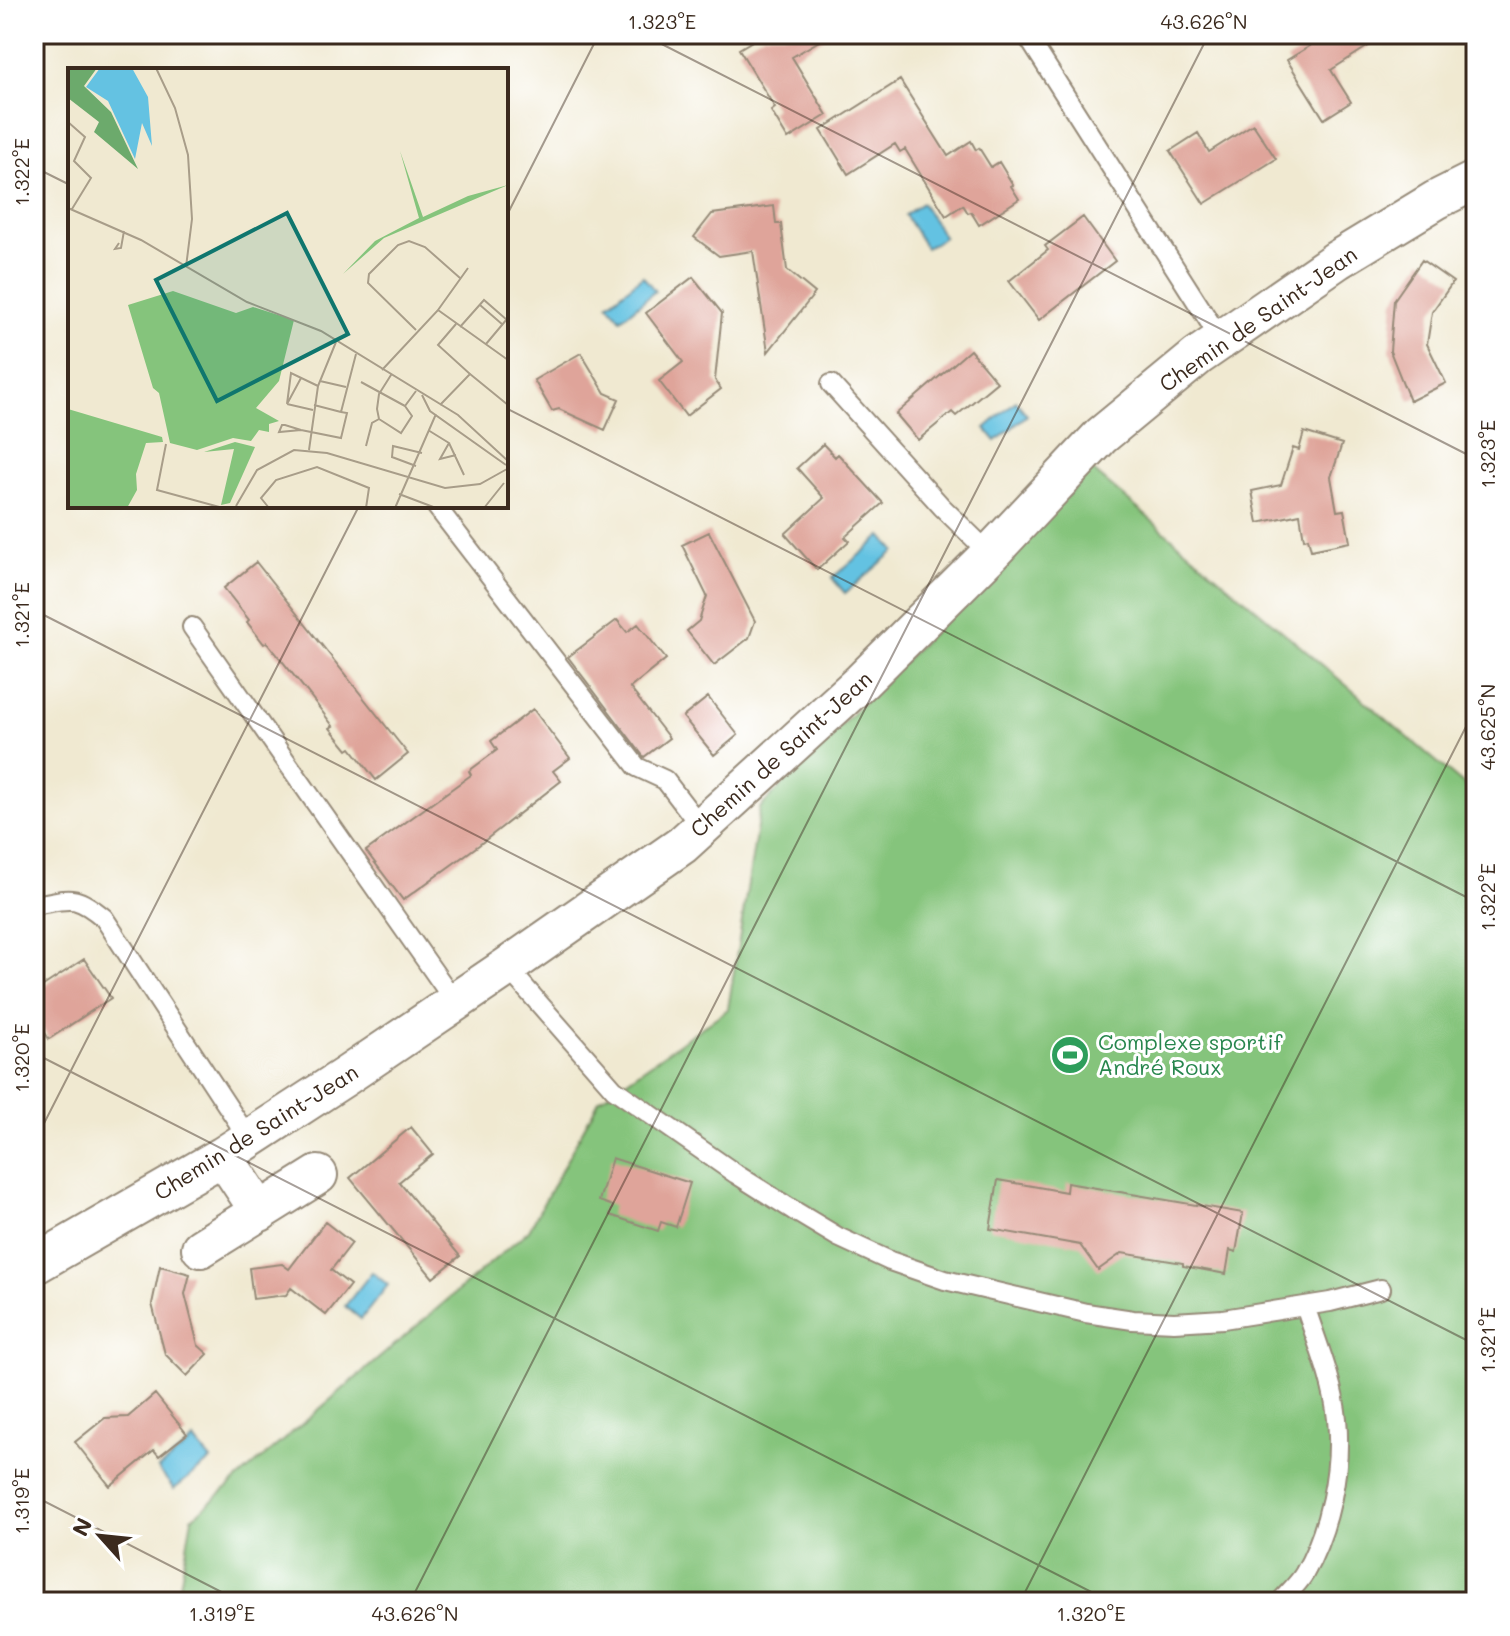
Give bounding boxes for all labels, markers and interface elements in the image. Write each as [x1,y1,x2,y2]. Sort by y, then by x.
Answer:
text: 1.323°E [628,8,696,34]
text: 43.626°N [1160,8,1248,34]
inset map [68,68,508,508]
text: 1.322°E [8,138,34,206]
street label: Chemin de Saint-Jean [1153,239,1362,398]
text: 1.323°E [1474,420,1500,488]
text: 1.321°E [8,582,34,648]
street label: Chemin de Saint-Jean [683,664,878,843]
text: 43.625°N [1474,684,1500,770]
text: 1.322°E [1474,863,1500,931]
text: 1.320°E [8,1023,34,1093]
place label: Complexe sportif André Roux [1098,1027,1283,1081]
sports icon: Complexe sportif André Roux [1049,1034,1091,1076]
street label: Chemin de Saint-Jean [148,1057,363,1206]
text: 1.321°E [1474,1307,1500,1373]
text: 1.319°E [8,1468,34,1534]
north arrow [60,1496,140,1576]
text: N [65,1513,98,1541]
text: 1.319°E [189,1600,255,1626]
text: 43.626°N [371,1600,459,1626]
text: 1.320°E [1056,1600,1126,1626]

